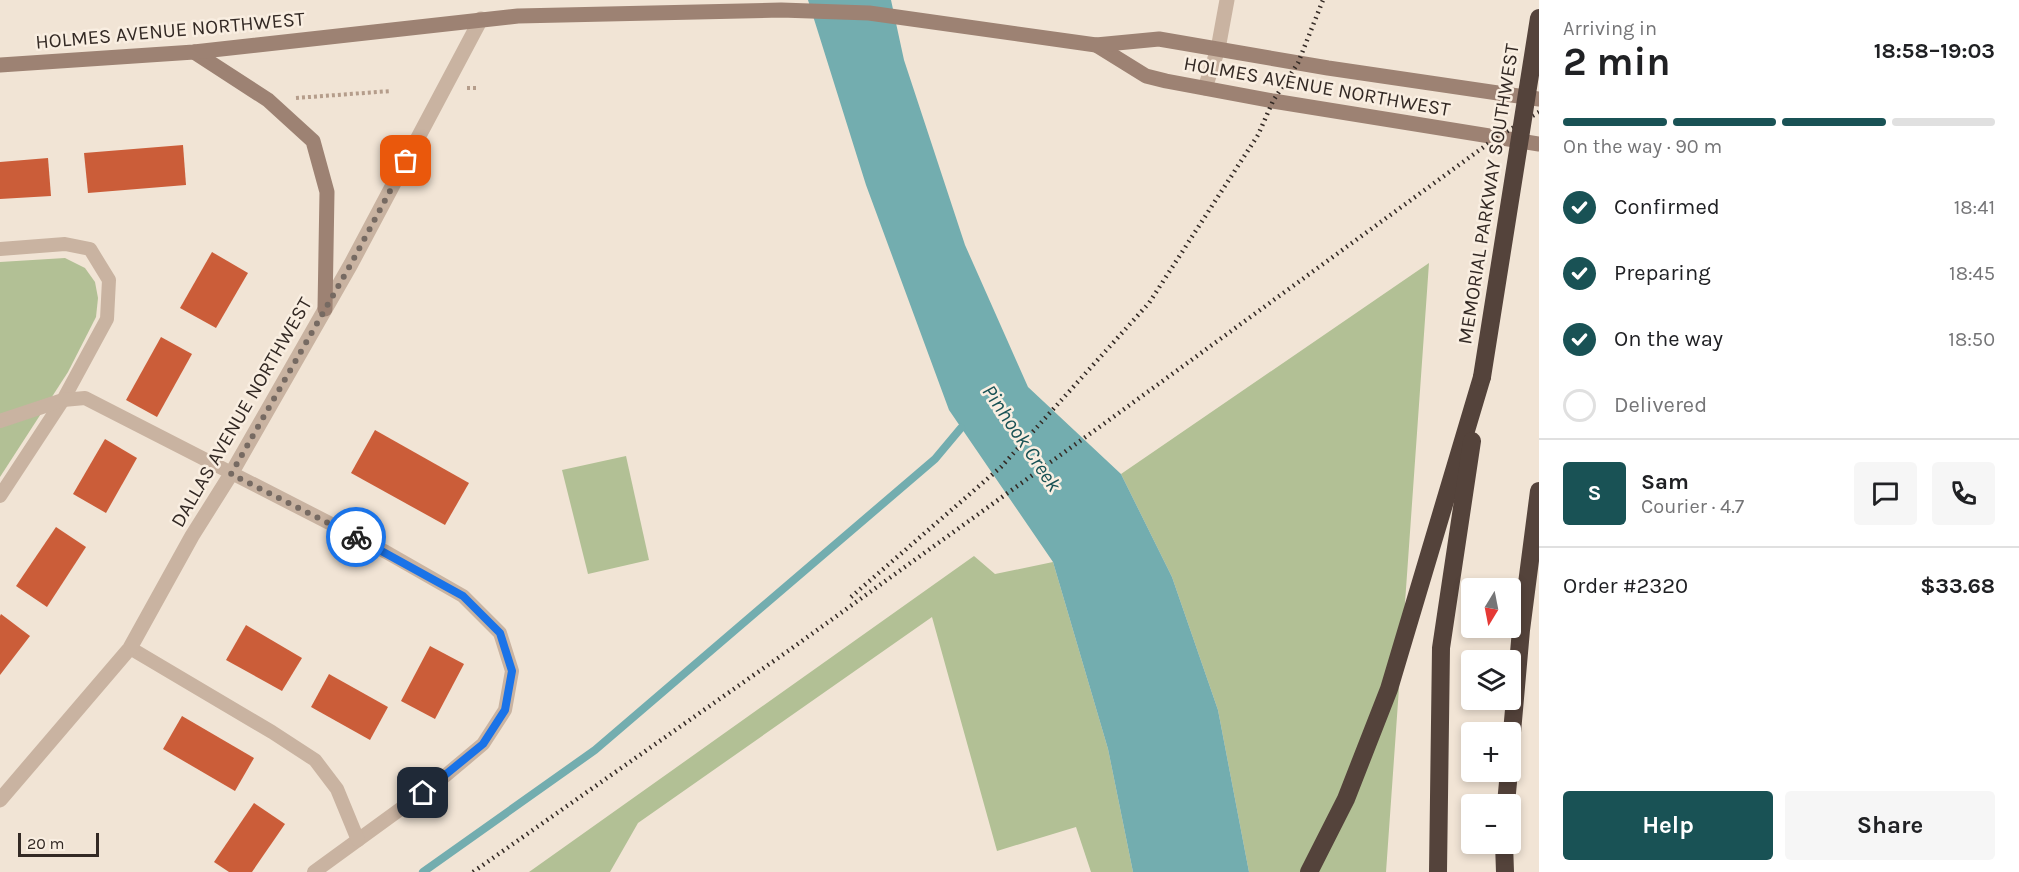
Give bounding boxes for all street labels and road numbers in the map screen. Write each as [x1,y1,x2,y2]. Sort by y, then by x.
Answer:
street label: HOLMES AVENUE NORTHWEST [34,7,306,54]
street label: MEMORIAL PARKWAY SOUTHWEST [1453,42,1524,346]
street label: HOLMES AVENUE NORTHWEST [1182,52,1452,121]
street label: DALLAS AVENUE NORTHWEST [166,293,317,531]

